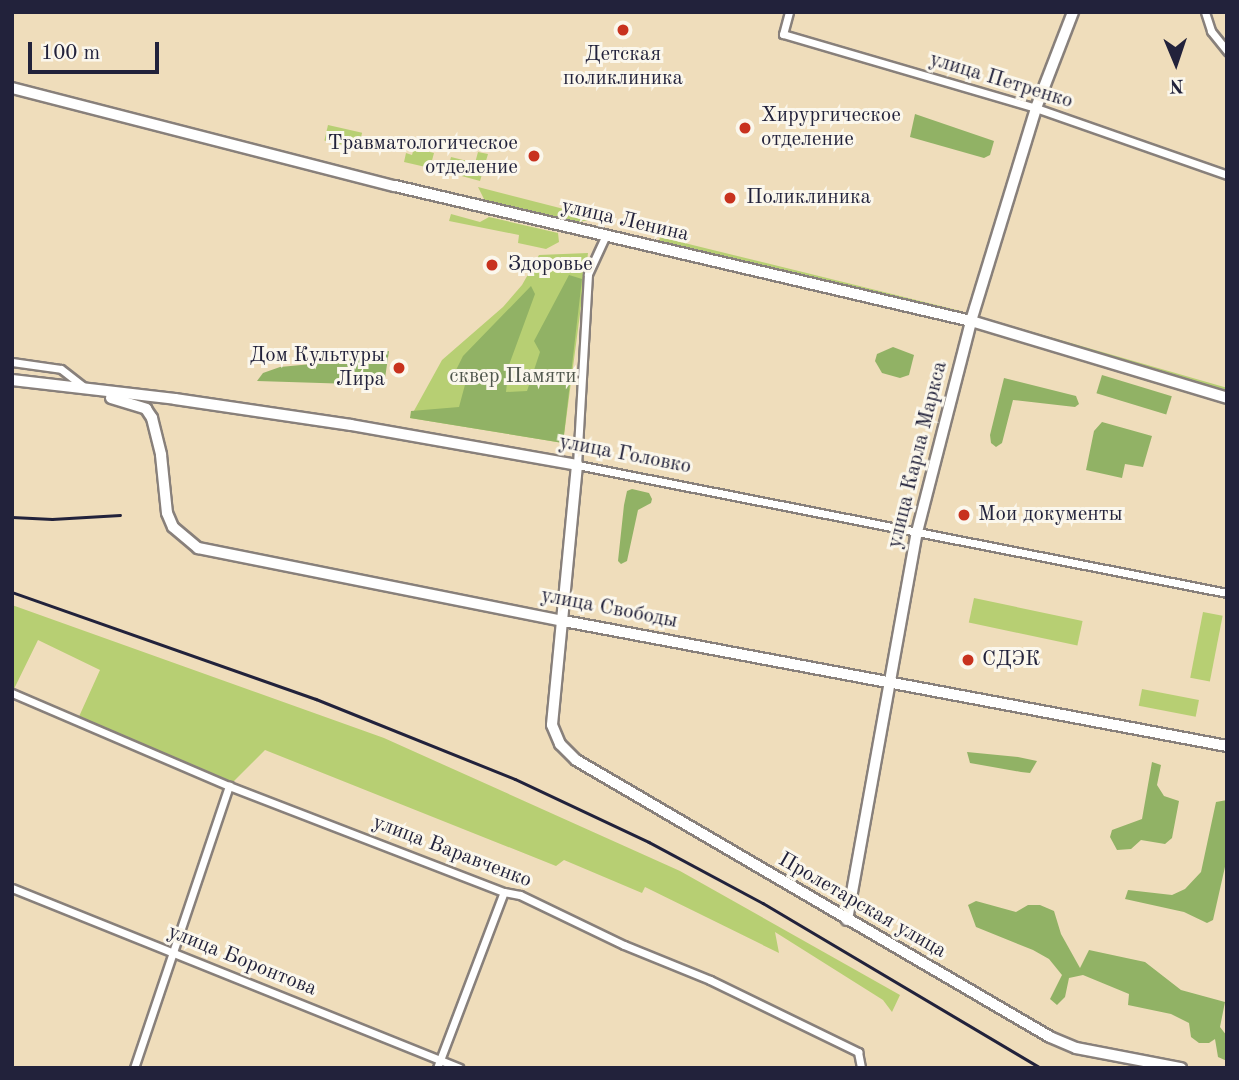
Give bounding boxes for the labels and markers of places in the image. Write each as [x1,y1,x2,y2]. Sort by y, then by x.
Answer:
marker: Детская поликлиника [613,20,633,40]
place label: Детская поликлиника [563,42,683,92]
place label: Хирургическое отделение [761,103,901,153]
marker: Хирургическое отделение [735,118,755,138]
place label: Травматологическое отделение [327,131,518,181]
marker: Травматологическое отделение [524,146,544,166]
place label: Поликлиника [746,185,871,211]
marker: Поликлиника [720,188,740,208]
place label: Здоровье [508,252,593,278]
marker: Здоровье [482,255,502,275]
place label: Дом Культуры Лира [250,343,385,393]
marker: Дом Культуры Лира [391,360,407,376]
place label: Мои документы [978,502,1123,528]
marker: Мои документы [956,507,972,523]
place label: СДЭК [982,647,1040,673]
marker: СДЭК [960,652,976,668]

